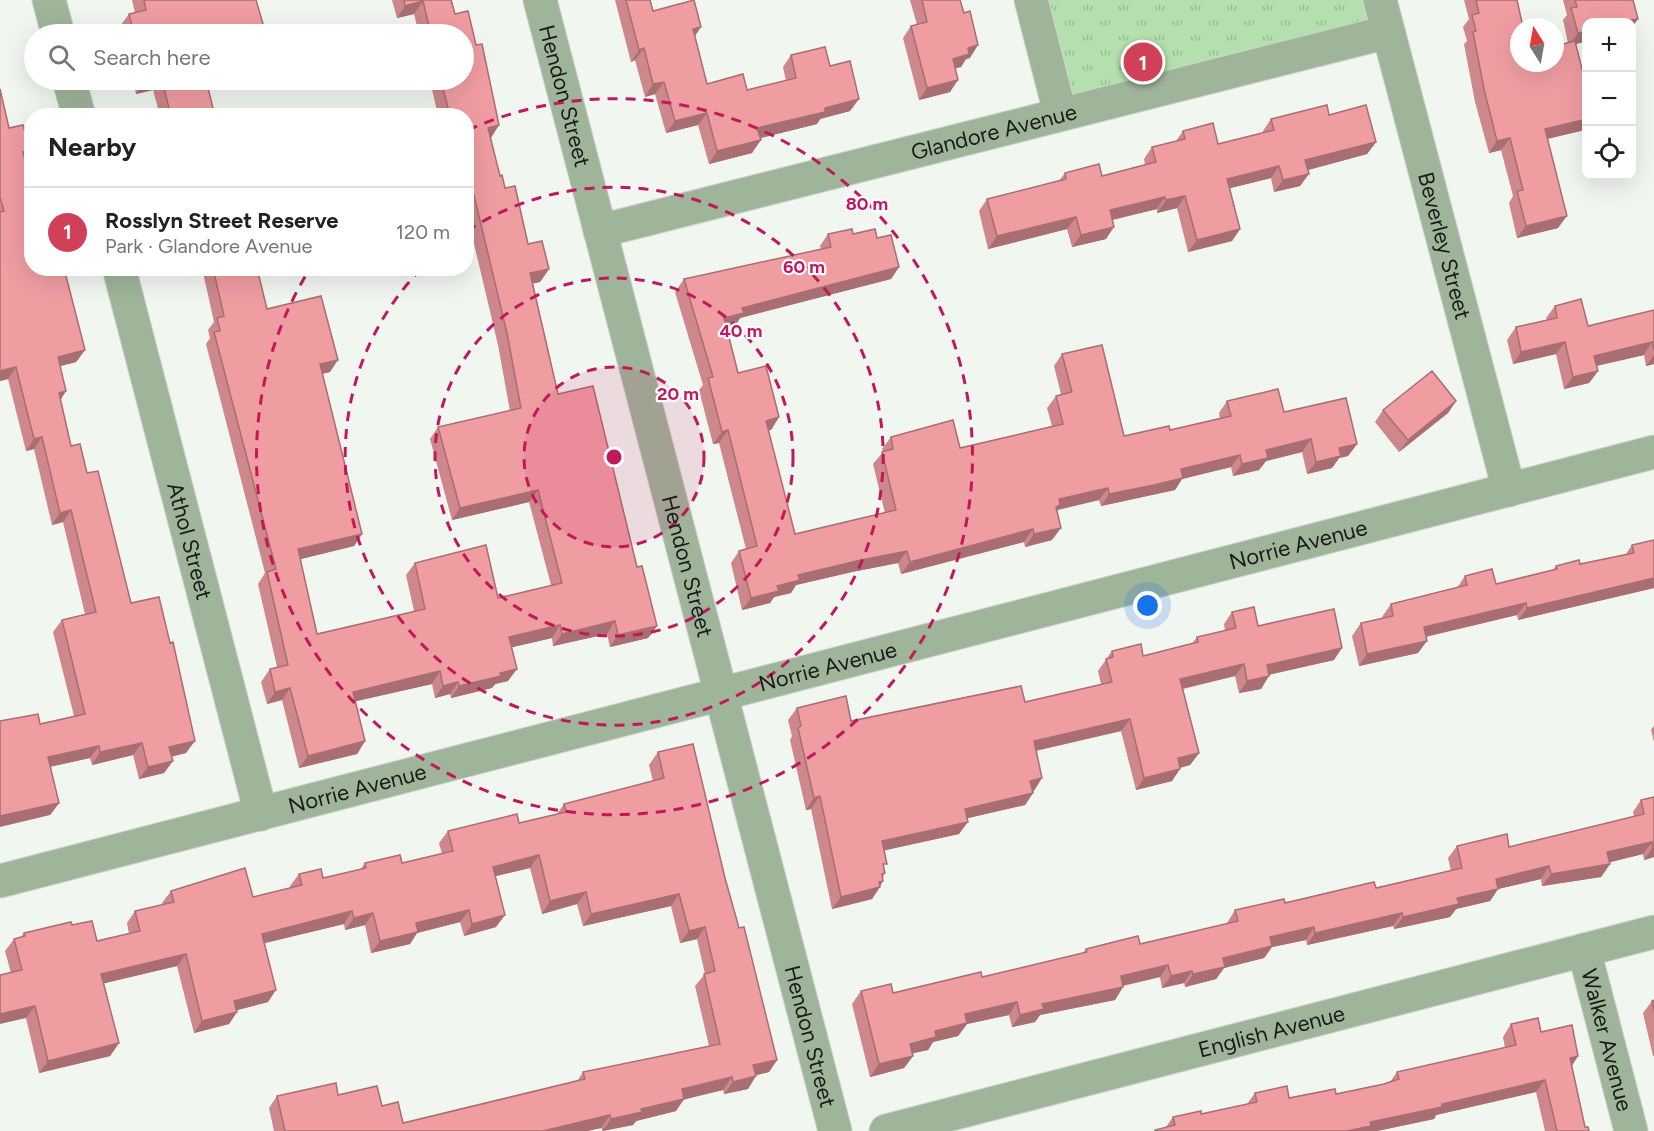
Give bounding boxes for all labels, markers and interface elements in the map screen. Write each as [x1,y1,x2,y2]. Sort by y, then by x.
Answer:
north arrow [1510,18,1564,72]
map controls [1582,18,1636,180]
button: + [1582,18,1636,72]
street label: Hendon Street [533,22,596,170]
search box [24,24,474,90]
pin: 1 [1124,40,1162,84]
icon: search [45,41,78,74]
text: Search here [93,44,211,71]
button: − [1582,72,1636,126]
street label: Glandore Avenue [908,98,1080,166]
button: locate [1582,126,1636,180]
text: Nearby [48,131,136,163]
street label: Beverley Street [1412,169,1476,322]
text: 80 m [846,193,888,215]
text: Rosslyn Street Reserve [105,207,338,234]
text: 1 [63,220,72,244]
text: 120 m [396,220,450,244]
text: Park · Glandore Avenue [105,234,313,258]
text: 60 m [783,256,825,278]
text: 40 m [719,320,763,342]
text: 20 m [657,383,699,405]
centre of rings [604,447,624,467]
street label: Athol Street [161,479,218,603]
street label: Hendon Street [656,492,719,640]
street label: Norrie Avenue [1226,514,1370,576]
your location [1133,591,1162,620]
street label: Norrie Avenue [756,636,900,698]
street label: Norrie Avenue [285,758,429,820]
street label: Hendon Street [778,962,841,1110]
street label: Walker Avenue [1575,966,1638,1114]
street label: English Avenue [1195,1000,1348,1064]

